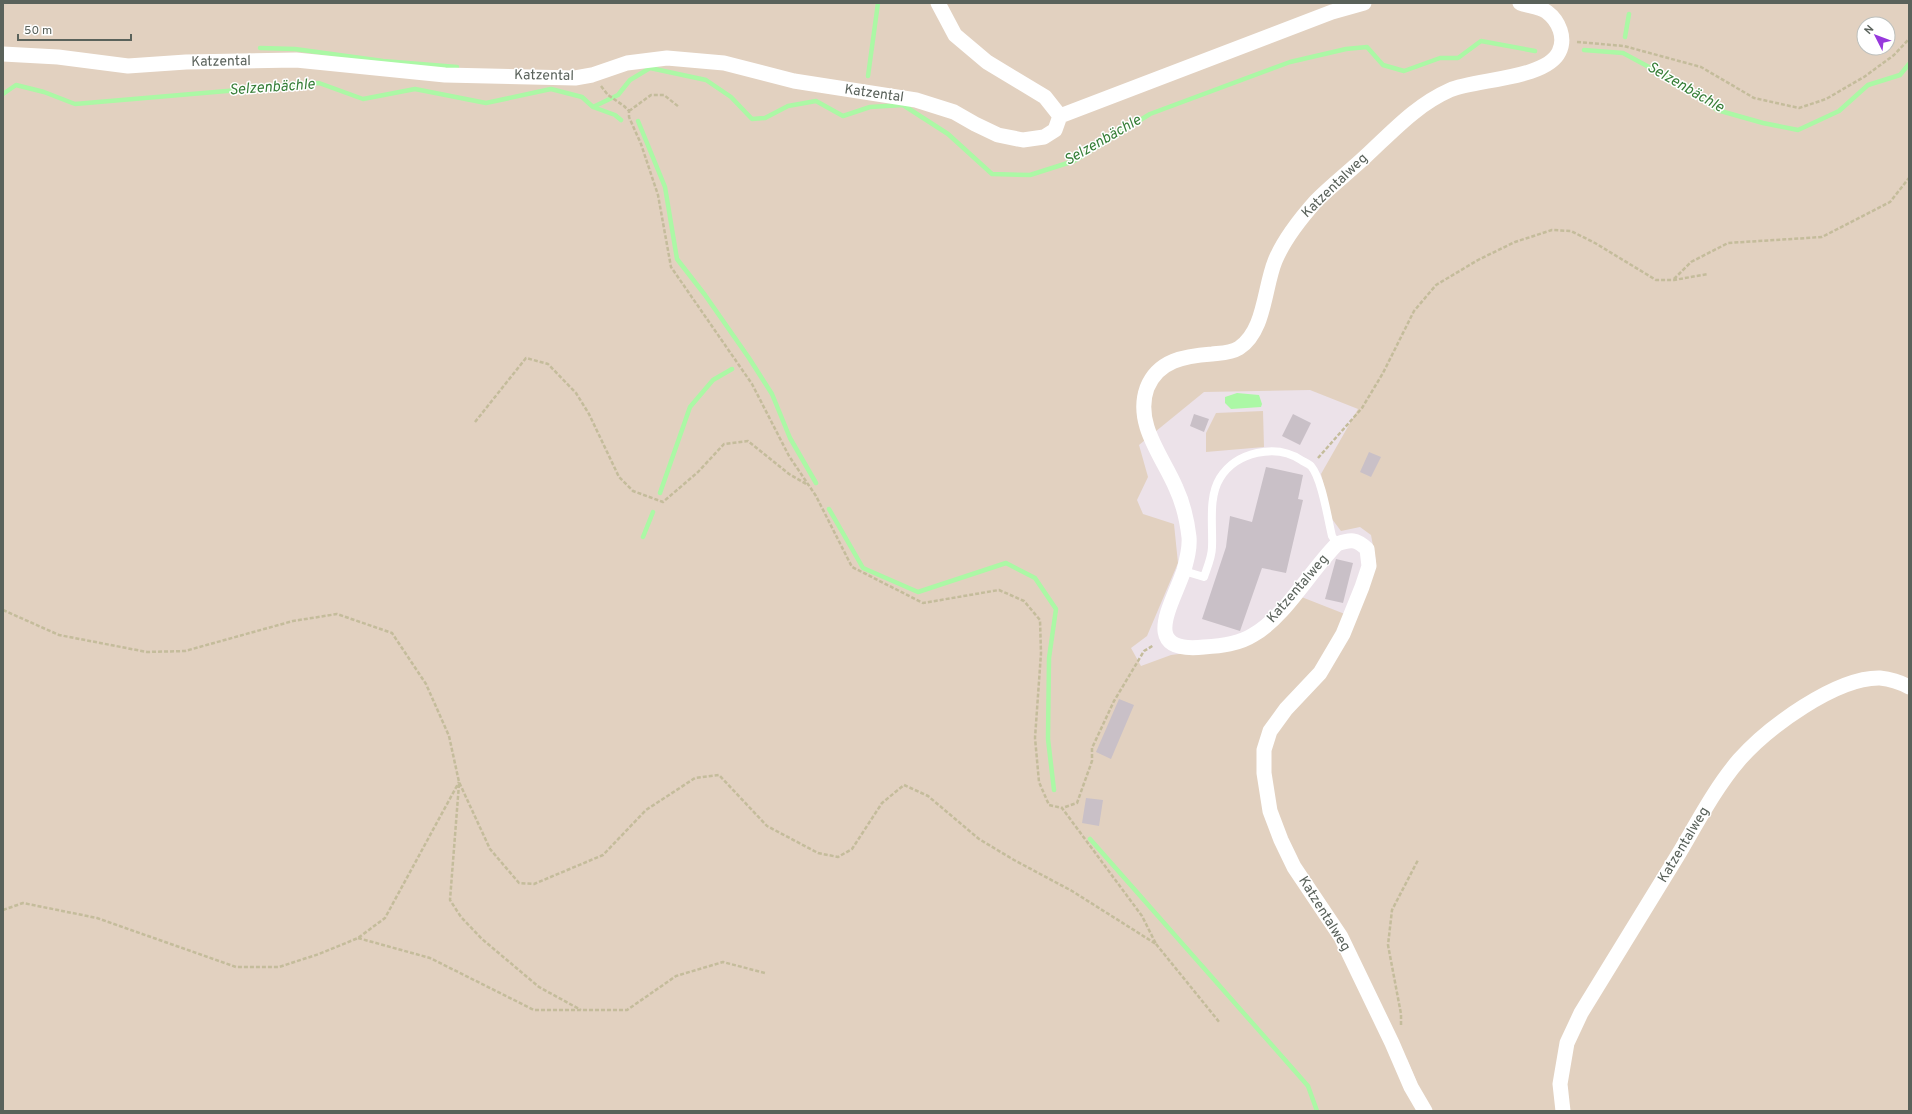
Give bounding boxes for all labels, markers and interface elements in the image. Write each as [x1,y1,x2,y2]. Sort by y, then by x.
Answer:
scale bar [18,16,131,42]
north arrow [1856,16,1896,56]
text: N [1861,22,1877,38]
text: 50 m [24,23,52,39]
street label: Katzental [191,53,251,71]
water label: Selzenbächle [1643,58,1727,118]
street label: Katzental [514,67,574,85]
water label: Selzenbächle [229,76,316,100]
street label: Katzental [843,81,905,107]
water label: Selzenbächle [1061,111,1145,171]
street label: Katzentalweg [1298,150,1372,222]
street label: Katzentalweg [1264,551,1332,627]
street label: Katzentalweg [1655,804,1713,886]
street label: Katzentalweg [1294,873,1354,955]

